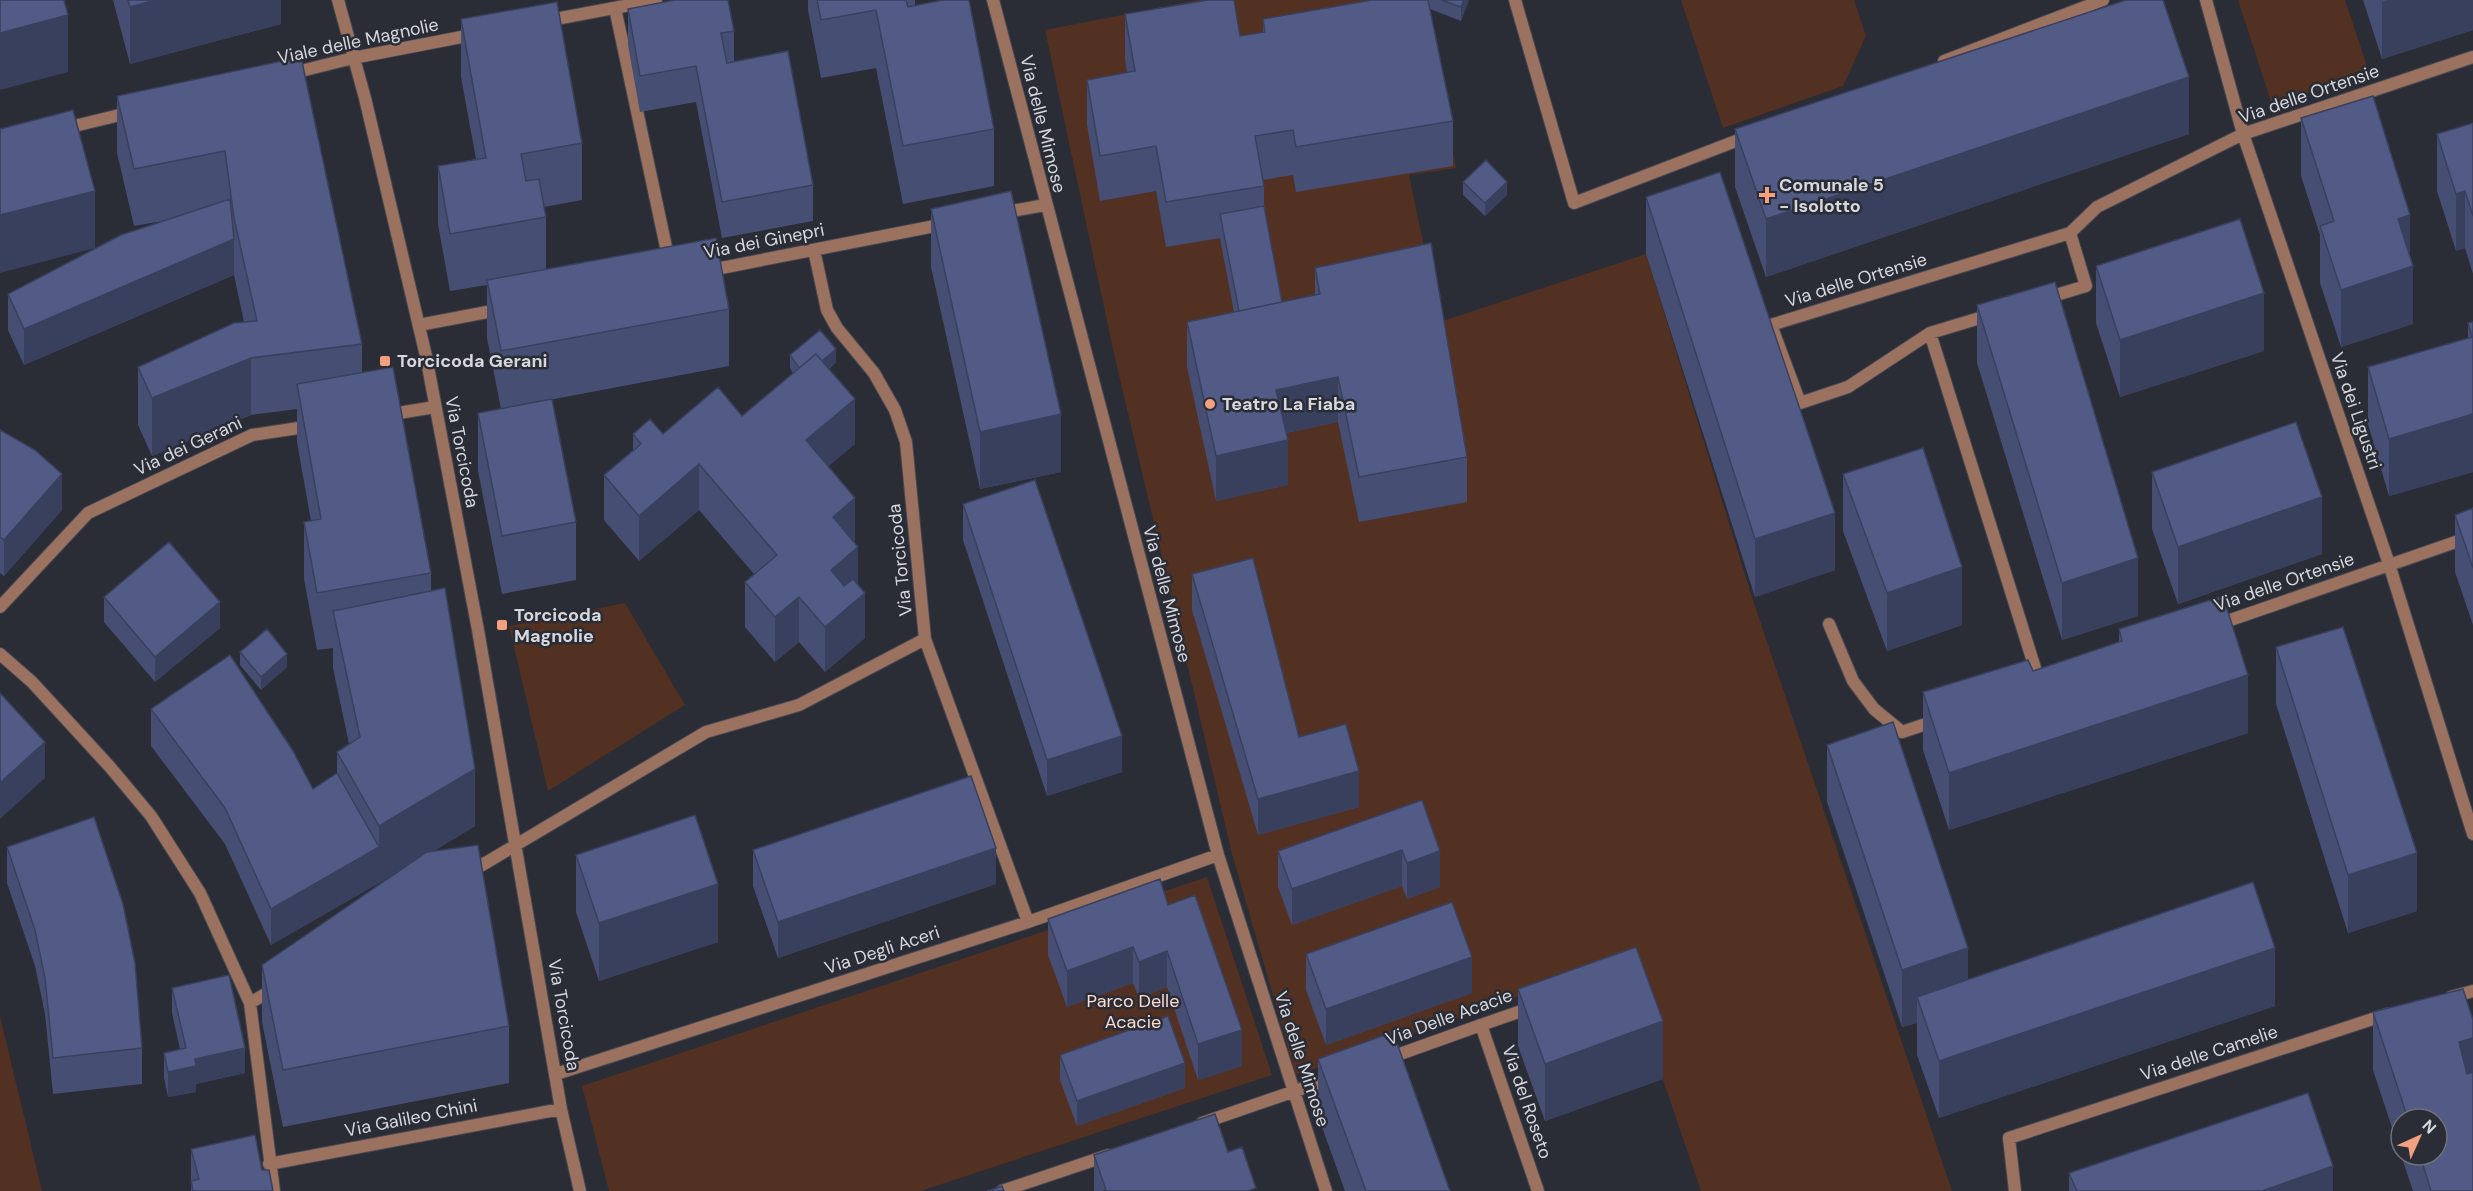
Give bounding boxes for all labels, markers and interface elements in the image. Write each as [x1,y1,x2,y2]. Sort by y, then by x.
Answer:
street label: Viale delle Magnolie [275,12,441,70]
street label: Via delle Mimose [1014,53,1072,195]
street label: Via delle Ortensie [2236,59,2382,129]
place label: Comunale 5 - Isolotto [1779,173,1884,218]
marker: Comunale 5 - Isolotto [1760,188,1774,202]
street label: Via dei Ginepri [702,218,826,264]
street label: Via delle Ortensie [1782,247,1930,313]
place label: Torcicoda Gerani [397,349,547,373]
street label: Via dei Ligustri [2325,349,2387,473]
marker: Torcicoda Gerani [378,354,392,368]
place label: Teatro La Fiaba [1222,392,1355,416]
street label: Via Torcicoda [439,394,485,510]
marker: Teatro La Fiaba [1203,397,1217,411]
street label: Via dei Gerani [130,410,246,482]
street label: Via Torcicoda [882,503,918,617]
street label: Via delle Mimose [1137,523,1197,665]
street label: Via delle Ortensie [2211,547,2357,617]
place label: Torcicoda Magnolie [514,603,601,648]
marker: Torcicoda Magnolie [495,618,509,632]
street label: Via Degli Aceri [821,920,943,980]
street label: Via Torcicoda [542,957,586,1073]
street label: Via Delle Acacie [1382,983,1516,1051]
street label: Via delle Mimose [1269,988,1335,1130]
park label: Parco Delle Acacie [1087,989,1179,1034]
street label: Via delle Camelie [2137,1019,2281,1087]
street label: Via del Roseto [1496,1042,1558,1162]
street label: Via Galileo Chini [343,1093,479,1143]
north arrow [2389,1107,2449,1167]
text: N [2418,1115,2441,1138]

